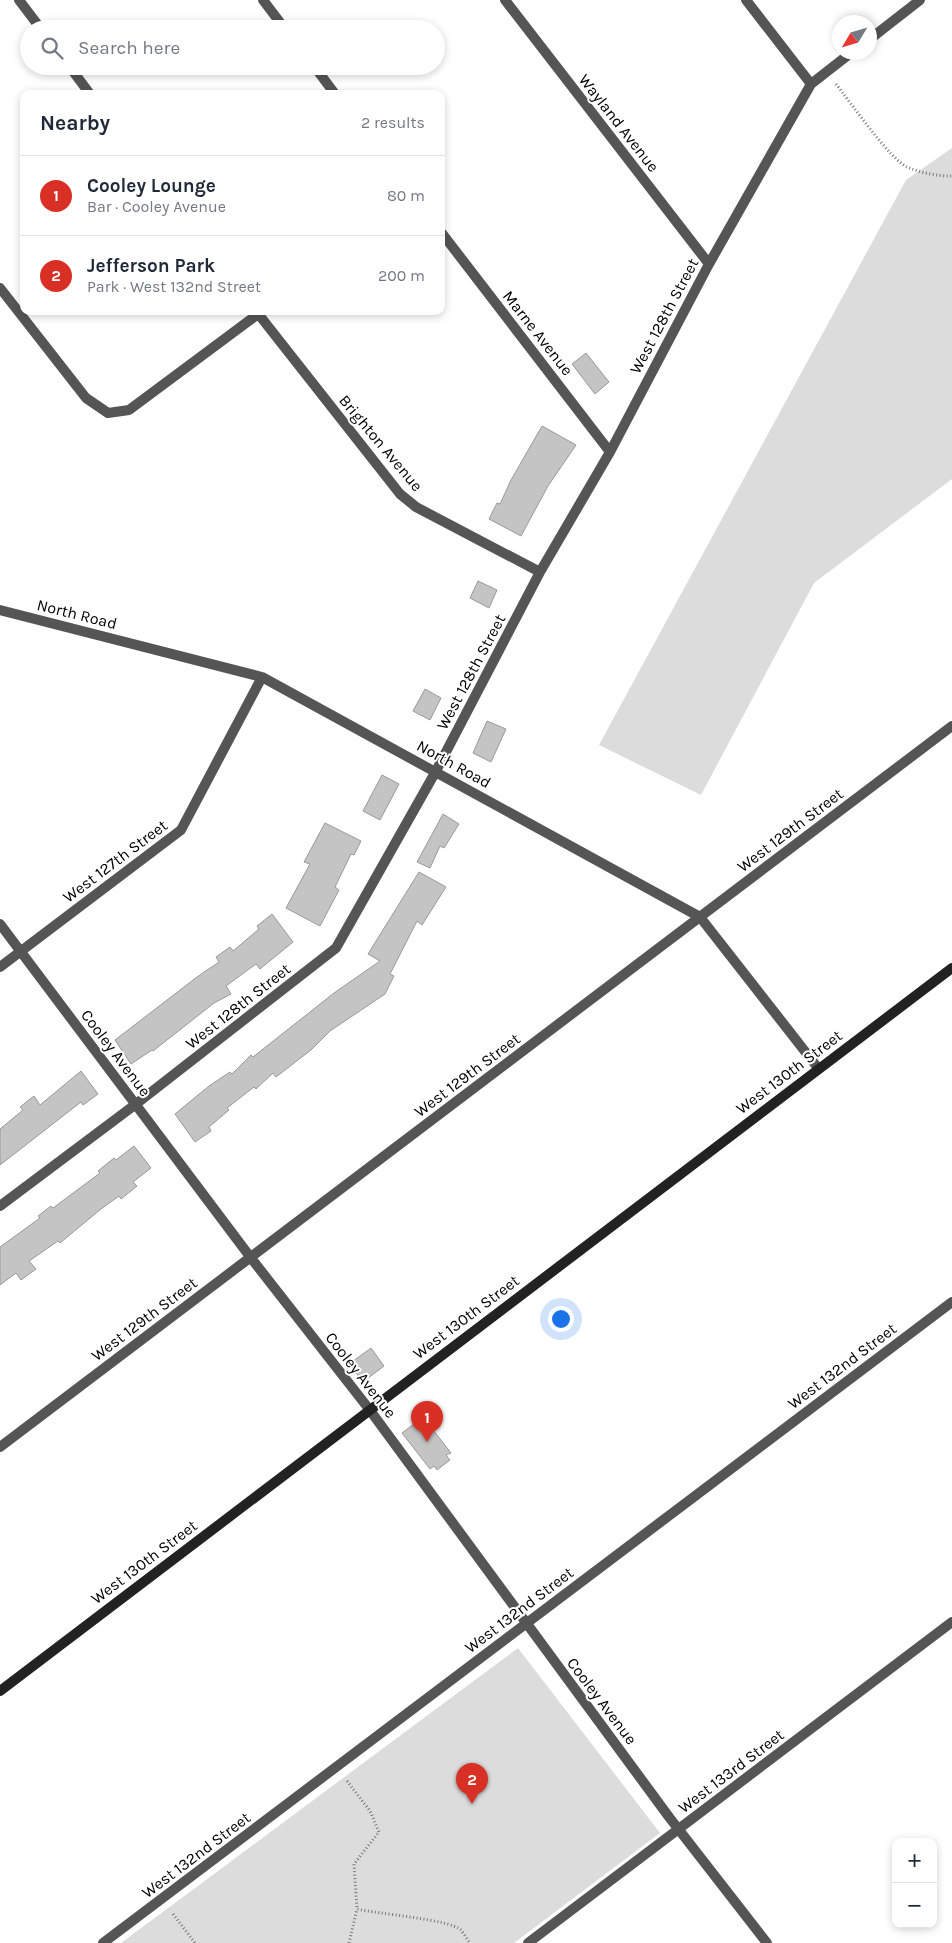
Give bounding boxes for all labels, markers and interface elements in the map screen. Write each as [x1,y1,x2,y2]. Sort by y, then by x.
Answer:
north arrow [832,15,877,60]
search box [20,20,445,75]
icon: search [38,34,66,62]
text: Search here [78,37,180,59]
street label: Wayland Avenue [575,70,663,176]
text: Nearby [40,111,110,135]
text: 2 results [361,113,425,132]
text: Cooley Lounge [87,175,216,197]
text: 1 [53,186,59,205]
text: 80 m [387,186,425,205]
text: Bar · Cooley Avenue [87,197,226,216]
text: Jefferson Park [87,255,215,277]
street label: West 128th Street [626,255,702,377]
text: 2 [51,266,61,285]
text: 200 m [378,266,425,285]
text: Park · West 132nd Street [87,277,261,296]
street label: Marne Avenue [499,287,577,379]
street label: Brighton Avenue [335,391,427,495]
street label: North Road [35,595,119,633]
street label: West 128th Street [433,611,509,733]
street label: North Road [414,736,494,792]
street label: West 129th Street [733,784,847,876]
street label: West 127th Street [59,816,171,906]
street label: West 128th Street [182,959,294,1053]
street label: Cooley Avenue [77,1006,155,1100]
street label: West 130th Street [732,1026,846,1118]
street label: West 129th Street [410,1029,524,1121]
street label: West 130th Street [409,1271,523,1363]
street label: West 129th Street [87,1273,201,1365]
your location [548,1306,574,1332]
street label: West 132nd Street [784,1319,900,1413]
street label: Cooley Avenue [322,1328,400,1422]
pin: 1 [411,1401,443,1442]
street label: West 130th Street [87,1516,201,1608]
street label: West 132nd Street [461,1563,577,1657]
street label: Cooley Avenue [563,1654,641,1748]
street label: West 133rd Street [674,1725,788,1817]
pin: 2 [456,1763,488,1804]
street label: West 132nd Street [138,1808,254,1902]
map controls [892,1838,937,1928]
button: + [892,1838,937,1883]
button: − [892,1883,937,1928]

